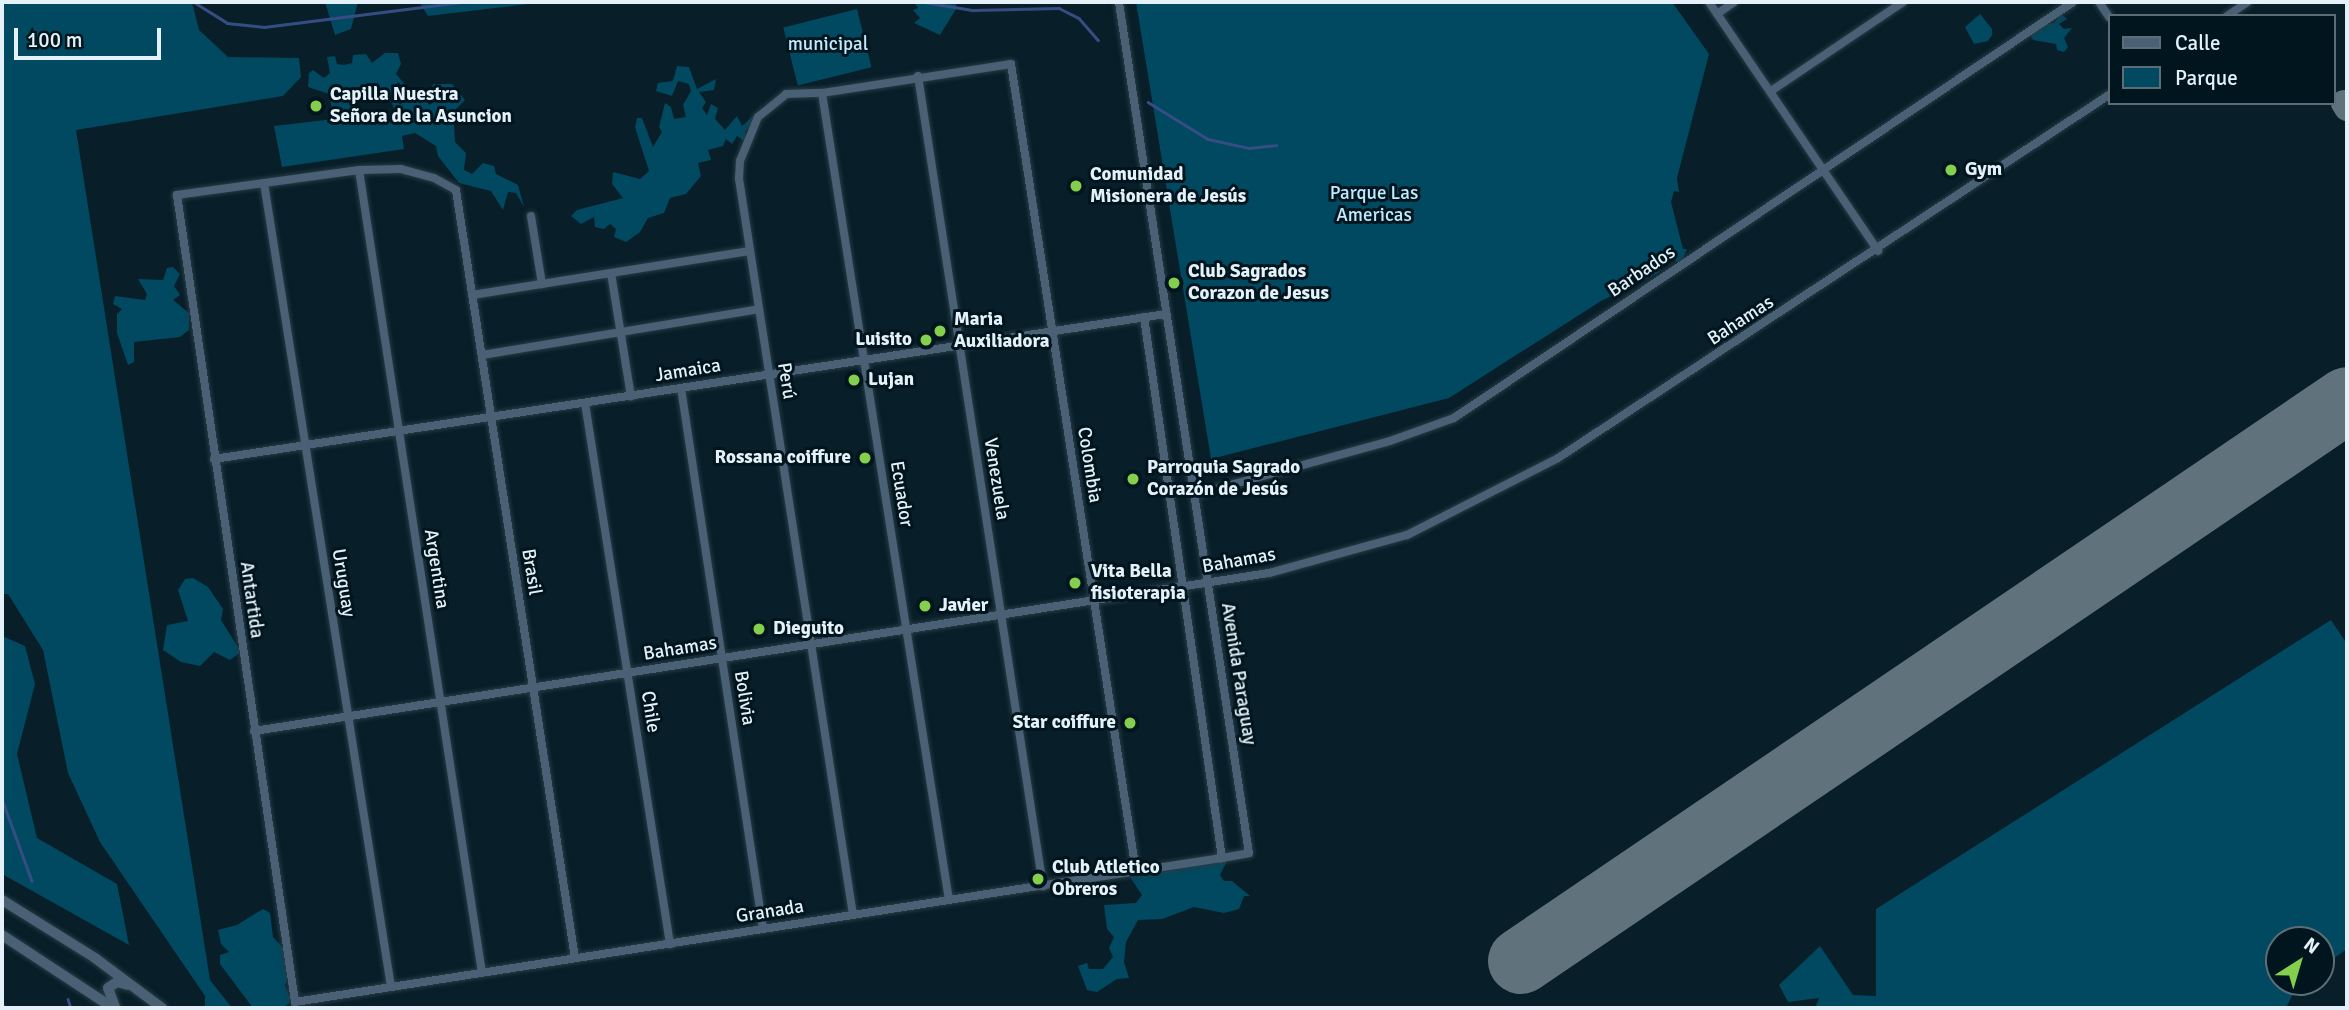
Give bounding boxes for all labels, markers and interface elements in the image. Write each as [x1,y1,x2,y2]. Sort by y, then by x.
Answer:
scale bar [18,14,164,58]
legend [2108,14,2335,105]
text: 100 m [27,27,82,53]
text: Calle [2175,30,2221,56]
park label: municipal [788,34,868,56]
text: Parque [2175,65,2238,91]
place label: Capilla Nuestra Señora de la Asuncion [330,84,512,128]
marker: Capilla Nuestra Señora de la Asuncion [308,98,324,114]
place label: Gym [1965,159,2002,181]
marker: Gym [1943,162,1959,178]
place label: Comunidad Misionera de Jesús [1090,164,1246,208]
marker: Comunidad Misionera de Jesús [1068,178,1084,194]
park label: Parque Las Americas [1330,183,1418,227]
street label: Barbados [1604,241,1680,303]
place label: Club Sagrados Corazon de Jesus [1188,261,1329,305]
marker: Club Sagrados Corazon de Jesus [1166,275,1182,291]
street label: Bahamas [1704,291,1778,351]
place label: Maria Auxiliadora [954,309,1050,353]
marker: Maria Auxiliadora [932,323,948,339]
place label: Luisito [855,329,912,351]
marker: Luisito [918,332,934,348]
street label: Jamaica [654,355,722,387]
street label: Perú [772,361,800,401]
place label: Lujan [868,369,914,391]
marker: Lujan [846,372,862,388]
street label: Colombia [1072,425,1106,505]
street label: Venezuela [978,436,1014,522]
place label: Rossana coiffure [715,447,851,469]
marker: Rossana coiffure [857,450,873,466]
place label: Parroquia Sagrado Corazón de Jesús [1147,457,1300,501]
street label: Ecuador [885,459,917,529]
marker: Parroquia Sagrado Corazón de Jesús [1125,471,1141,487]
street label: Argentina [418,528,454,610]
street label: Bahamas [1200,543,1278,579]
street label: Uruguay [326,547,360,619]
street label: Brasil [516,547,546,597]
street label: Antartida [234,560,268,640]
place label: Vita Bella fisioterapia [1091,561,1186,605]
marker: Vita Bella fisioterapia [1065,573,1085,593]
place label: Javier [939,595,988,617]
marker: Javier [917,598,933,614]
street label: Avenida Paraguay [1215,601,1261,747]
place label: Dieguito [773,618,844,640]
marker: Dieguito [751,621,767,637]
street label: Bahamas [642,632,718,666]
street label: Bolivia [728,669,760,727]
street label: Chile [635,690,665,734]
place label: Star coiffure [1013,712,1116,734]
marker: Star coiffure [1122,715,1138,731]
place label: Club Atletico Obreros [1052,857,1160,901]
marker: Club Atletico Obreros [1030,871,1046,887]
street label: Granada [734,895,806,929]
north arrow [2265,926,2335,996]
text: N [2299,932,2324,959]

